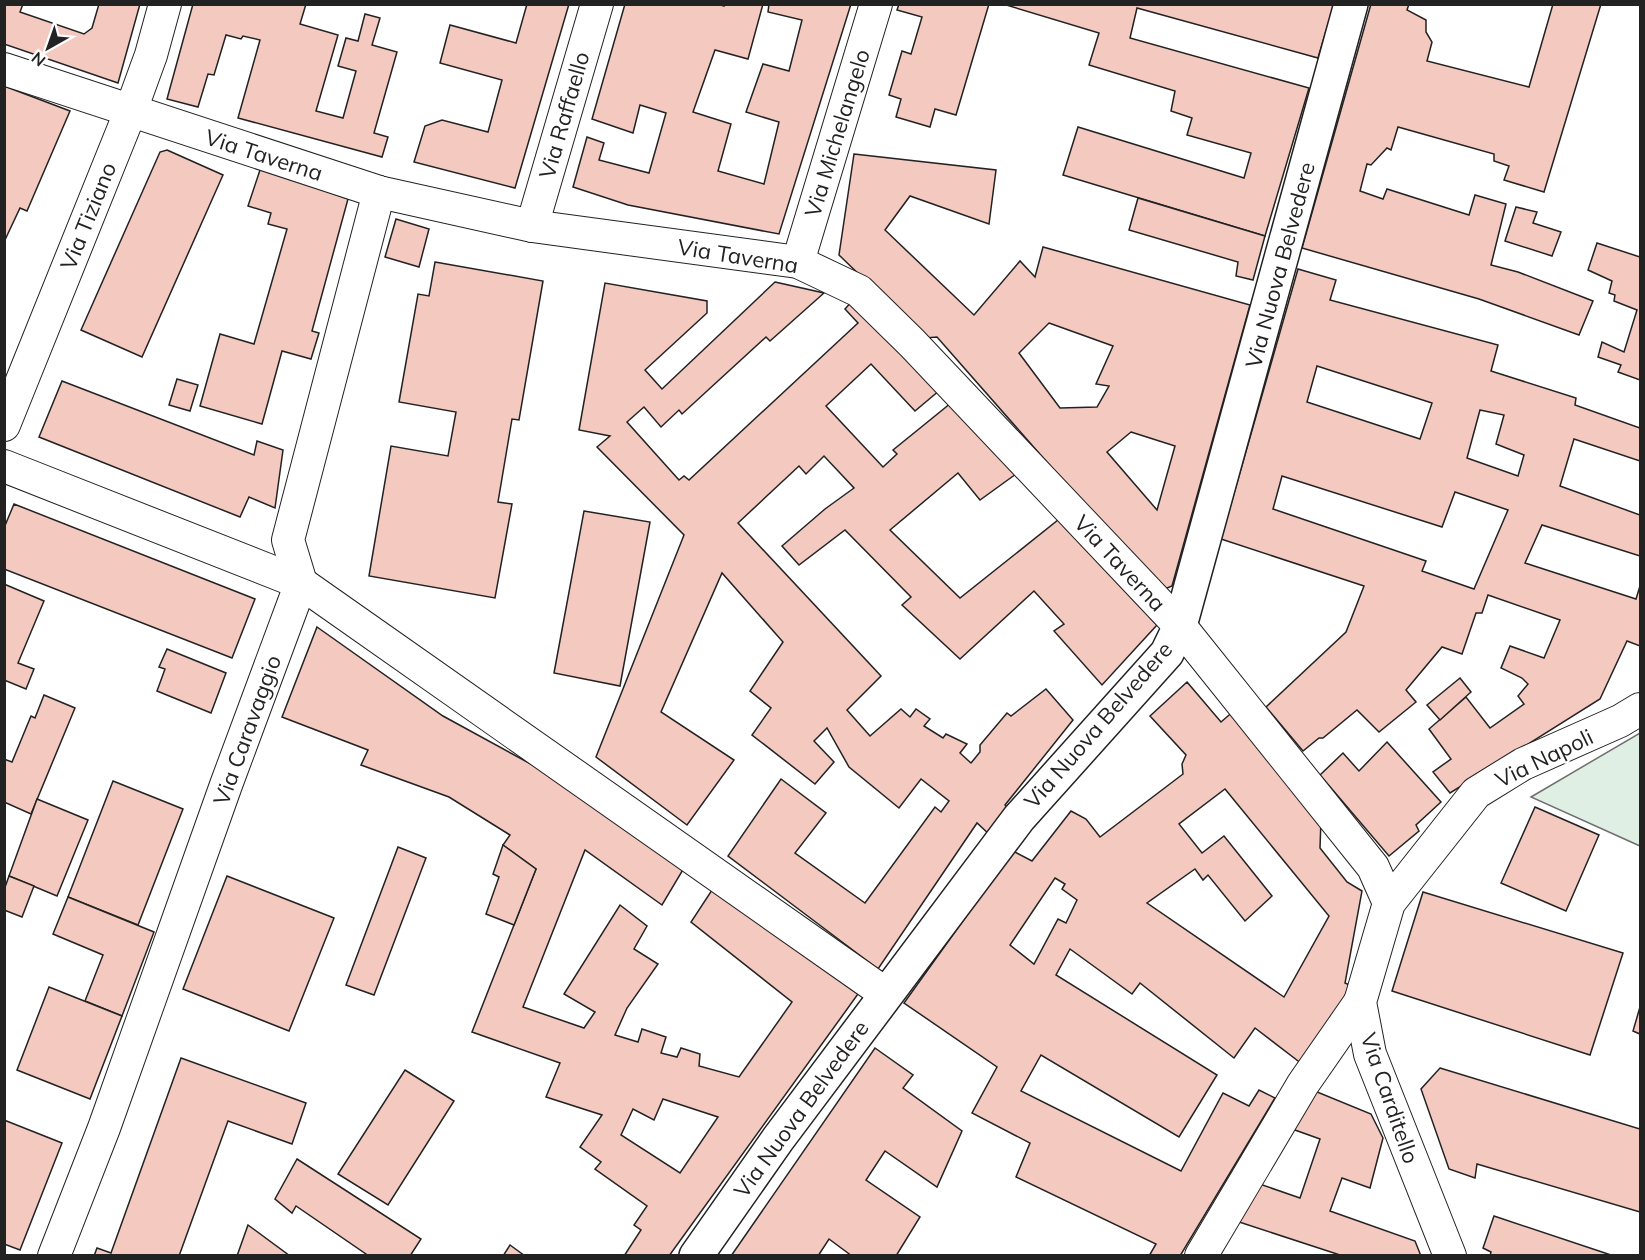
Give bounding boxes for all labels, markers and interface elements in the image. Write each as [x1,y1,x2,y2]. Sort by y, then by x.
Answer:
north arrow [18,18,78,78]
street label: Via Michelangelo [798,46,876,220]
text: N [27,48,49,71]
street label: Via Raffaello [533,48,595,182]
street label: Via Taverna [202,123,326,187]
street label: Via Tiziano [54,158,122,274]
street label: Via Nuova Belvedere [1239,159,1321,371]
street label: Via Taverna [676,233,800,279]
street label: Via Taverna [1068,509,1172,617]
street label: Via Nuova Belvedere [1018,636,1178,814]
street label: Via Caravaggio [207,651,287,809]
street label: Via Napoli [1490,722,1598,794]
street label: Via Nuova Belvedere [727,1015,875,1203]
street label: Via Carditello [1355,1029,1425,1167]

